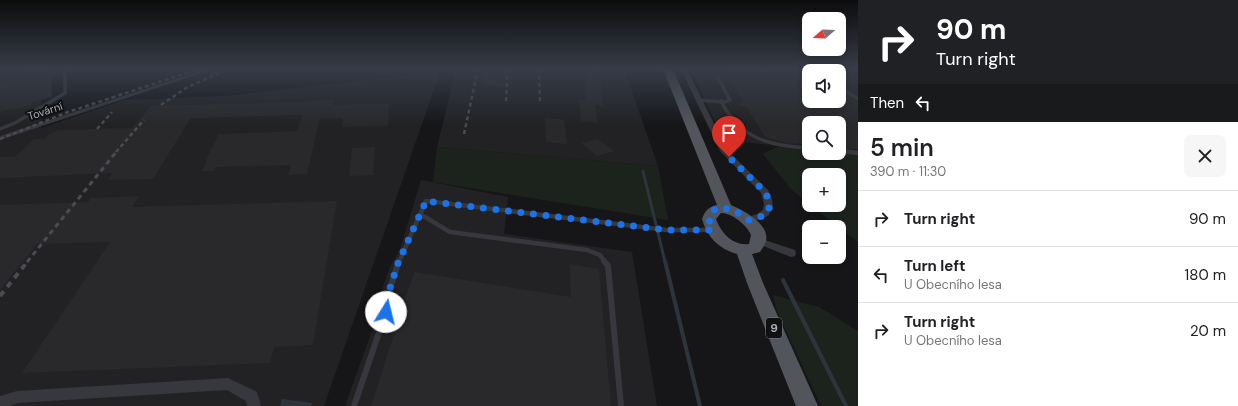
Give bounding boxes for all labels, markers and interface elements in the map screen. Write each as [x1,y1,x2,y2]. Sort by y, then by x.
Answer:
text: 90 m [936,11,1006,48]
north arrow [802,12,846,56]
map controls [802,12,846,264]
icon: right [870,16,922,68]
text: Turn right [936,47,1016,71]
button: sound [802,64,846,108]
icon: left [912,92,934,114]
text: Then [870,93,904,113]
street label: Tovární [26,99,65,123]
pin [712,116,746,157]
button: search [802,116,846,160]
icon: arrive [718,122,740,144]
text: 5 min [870,132,934,163]
button: close [1184,135,1226,177]
text: 390 m · 11:30 [870,163,946,180]
button: + [802,168,846,212]
icon: right [870,208,892,230]
text: Turn right [904,209,975,229]
text: 90 m [1189,209,1226,229]
button: − [802,220,846,264]
text: Turn left [904,256,965,276]
icon: left [870,264,892,286]
text: 180 m [1185,265,1226,285]
text: U Obecního lesa [904,276,1002,293]
position arrow [365,291,407,333]
text: Turn right [904,312,975,332]
road number: 9 [766,318,782,338]
icon: right [870,320,892,342]
text: 20 m [1190,321,1226,341]
text: U Obecního lesa [904,332,1002,349]

